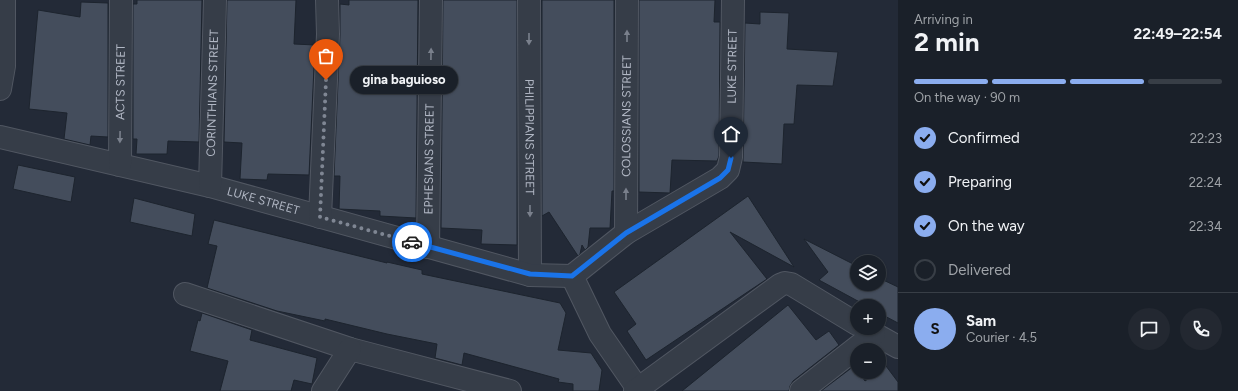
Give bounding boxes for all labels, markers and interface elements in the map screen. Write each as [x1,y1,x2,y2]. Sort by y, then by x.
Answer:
text: Arriving in [914,12,973,27]
text: 22:49–22:54 [1134,25,1222,43]
text: 2 min [914,26,980,58]
street label: CORINTHIANS STREET [204,29,221,157]
one-way arrow [624,29,630,42]
street label: LUKE STREET [725,29,740,104]
one-way arrow [526,33,532,46]
pin [309,39,343,80]
street label: ACTS STREET [113,44,128,120]
icon: bag [315,45,337,67]
one-way arrow [428,47,434,60]
street label: COLOSSIANS STREET [619,55,634,177]
callout: gina baguioso [350,66,458,94]
text: gina baguioso [362,72,446,87]
street label: PHILIPPIANS STREET [522,79,537,195]
text: On the way · 90 m [914,90,1020,105]
street label: EPHESIANS STREET [421,103,437,215]
pin [714,117,748,158]
icon: home [720,123,742,145]
icon: check [914,127,936,149]
text: Confirmed [948,129,1020,147]
one-way arrow [117,131,123,144]
text: 22:23 [1190,131,1222,146]
icon: check [914,171,936,193]
text: Preparing [948,173,1012,191]
text: 22:24 [1189,175,1222,190]
street label: LUKE STREET [226,184,301,218]
one-way arrow [623,187,629,200]
one-way arrow [527,205,533,218]
icon: check [914,215,936,237]
text: On the way [948,217,1025,235]
text: 22:34 [1189,219,1222,234]
courier [392,222,432,262]
icon: car [401,231,423,253]
map controls [850,255,886,379]
button: layers [850,255,886,291]
text: Delivered [948,261,1011,279]
button: + [850,299,886,335]
button: chat [1128,308,1170,350]
button: phone [1180,308,1222,350]
text: Sam [966,312,996,330]
text: S [930,320,940,338]
text: Courier · 4.5 [966,330,1037,345]
button: − [850,343,886,379]

